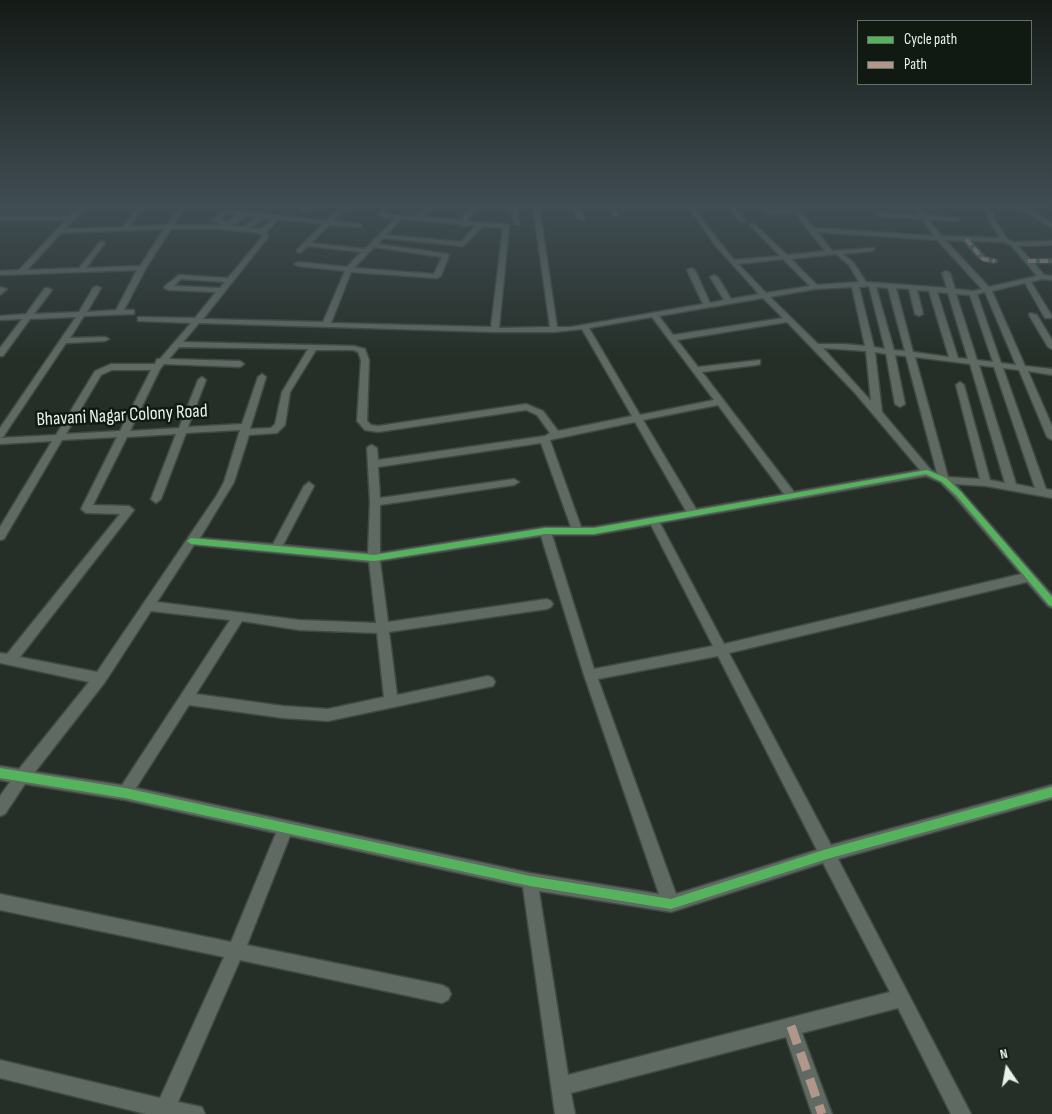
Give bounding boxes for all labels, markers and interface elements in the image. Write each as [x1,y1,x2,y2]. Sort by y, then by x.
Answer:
legend [857,20,1032,85]
text: Cycle path [904,30,957,49]
text: Path [904,55,927,74]
street label: Bhavani Nagar Colony Road [36,400,208,432]
north arrow [982,1044,1032,1094]
text: N [998,1045,1009,1063]

